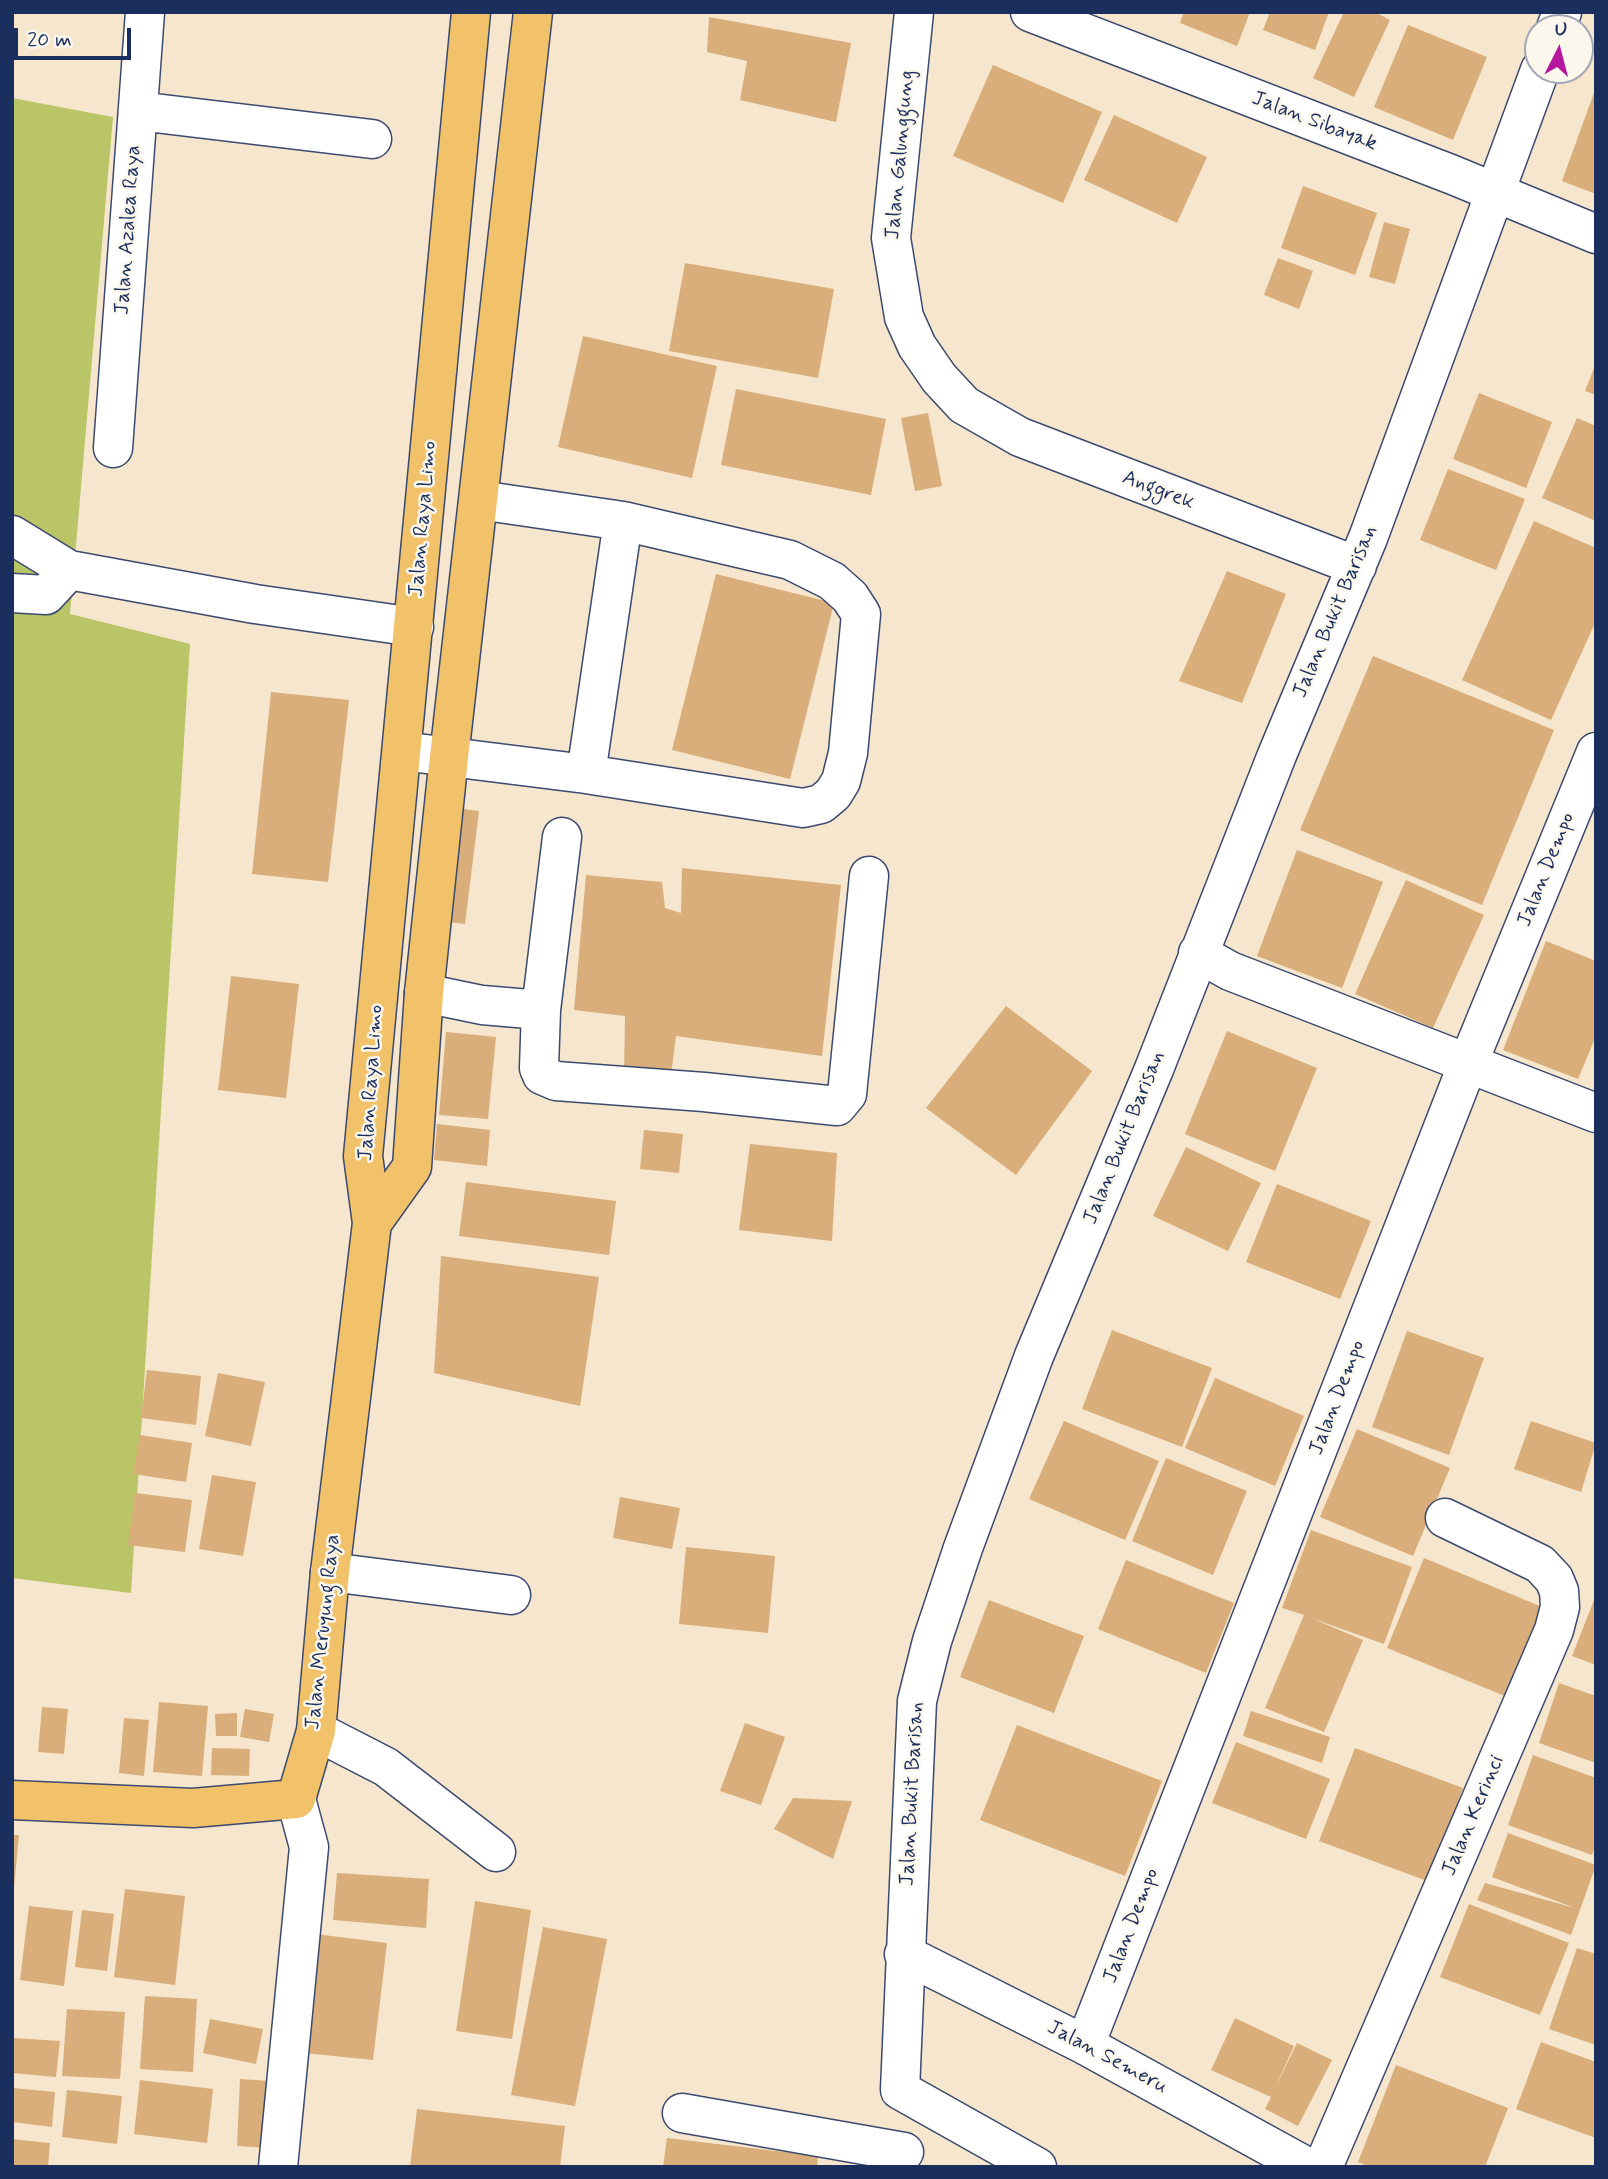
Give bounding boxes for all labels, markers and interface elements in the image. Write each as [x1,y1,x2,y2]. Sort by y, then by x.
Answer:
scale bar [18,14,135,58]
north arrow [1524,14,1594,84]
text: U [1554,17,1568,43]
text: 20 m [27,26,72,54]
street label: Jalan Galunggung [881,69,921,241]
street label: Jalan Sibayak [1248,87,1380,157]
street label: Jalan Azalea Raya [110,144,148,316]
street label: Jalan Raya Limo [405,440,443,598]
street label: Anggrek [1118,466,1198,516]
street label: Jalan Bukit Barisan [1288,522,1384,702]
street label: Jalan Dempo [1513,809,1581,931]
street label: Jalan Raya Limo [354,1004,390,1162]
street label: Jalan Bukit Barisan [1079,1048,1171,1228]
street label: Jalan Dempo [1305,1337,1371,1459]
street label: Jalan Meruyung Raya [301,1533,347,1731]
street label: Jalan Bukit Barisan [896,1701,930,1887]
street label: Jalan Kerinci [1437,1752,1511,1880]
street label: Jalan Dempo [1099,1865,1165,1987]
street label: Jalan Semeru [1042,2016,1172,2100]

